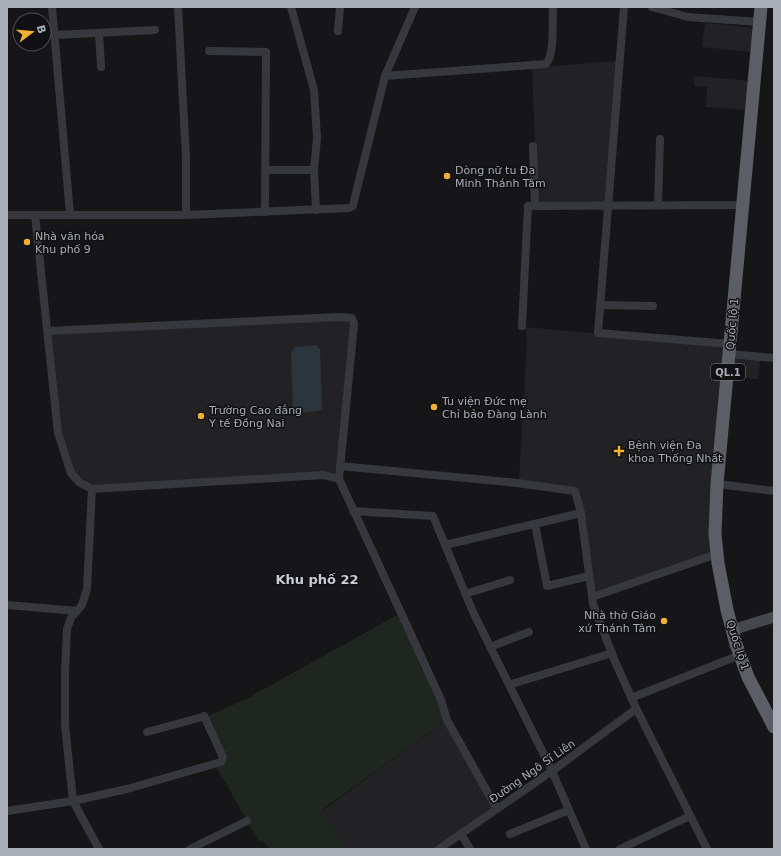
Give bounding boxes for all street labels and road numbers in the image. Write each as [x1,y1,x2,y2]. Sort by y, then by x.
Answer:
street label: Quốc lộ 1 [724,297,741,351]
road number: QL.1 [711,364,745,380]
street label: Quốc lộ 1 [723,618,752,672]
street label: Đường Ngô Sĩ Liên [487,737,578,806]

